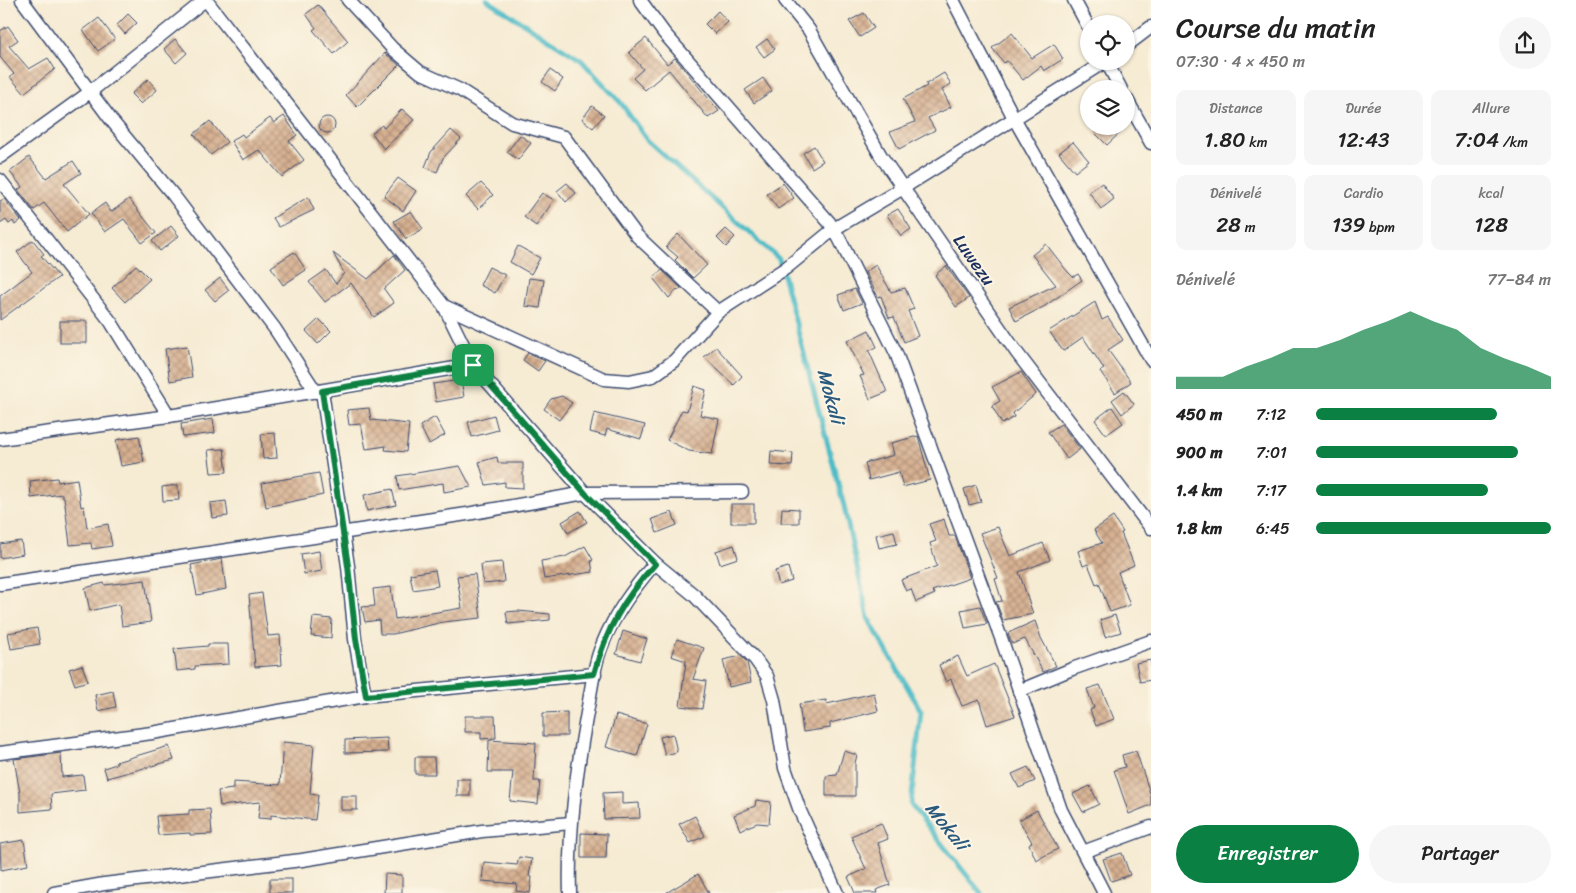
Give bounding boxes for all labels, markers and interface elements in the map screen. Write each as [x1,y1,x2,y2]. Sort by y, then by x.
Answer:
text: Course du matin [1176,3,1376,52]
map controls [1080,15,1135,135]
button: locate [1080,15,1135,70]
button: share [1499,17,1551,69]
text: 07:30 · 4 × 450 m [1176,47,1305,76]
button: layers [1080,80,1135,135]
text: Distance [1209,96,1262,121]
text: Durée [1345,96,1382,121]
text: Allure [1472,96,1510,121]
text: 1.80 [1204,121,1246,159]
text: 12:43 [1337,121,1390,159]
text: 7:04 [1454,121,1499,159]
text: km [1246,130,1267,155]
text: /km [1499,130,1528,155]
text: Dénivelé [1210,181,1262,206]
text: Cardio [1344,181,1383,206]
text: kcal [1478,181,1504,206]
text: 28 [1216,206,1241,244]
text: 139 [1332,206,1365,244]
text: 128 [1474,206,1508,244]
text: m [1241,215,1255,240]
text: bpm [1365,215,1395,240]
street label: Luwezu [944,227,1004,293]
text: Dénivelé [1176,265,1235,294]
text: 77–84 m [1488,265,1551,294]
pin [452,344,494,386]
icon: arrive [459,351,487,379]
water label: Mokali [808,365,855,431]
text: 450 m [1176,400,1222,429]
text: 7:12 [1256,400,1286,429]
text: 900 m [1176,438,1223,467]
text: 7:01 [1256,438,1287,467]
text: 1.4 km [1176,476,1223,505]
text: 7:17 [1256,476,1286,505]
text: 1.8 km [1176,514,1222,543]
text: 6:45 [1256,514,1290,543]
water label: Mokali [917,794,980,861]
button: Enregistrer [1176,825,1359,883]
button: Partager [1369,825,1551,883]

